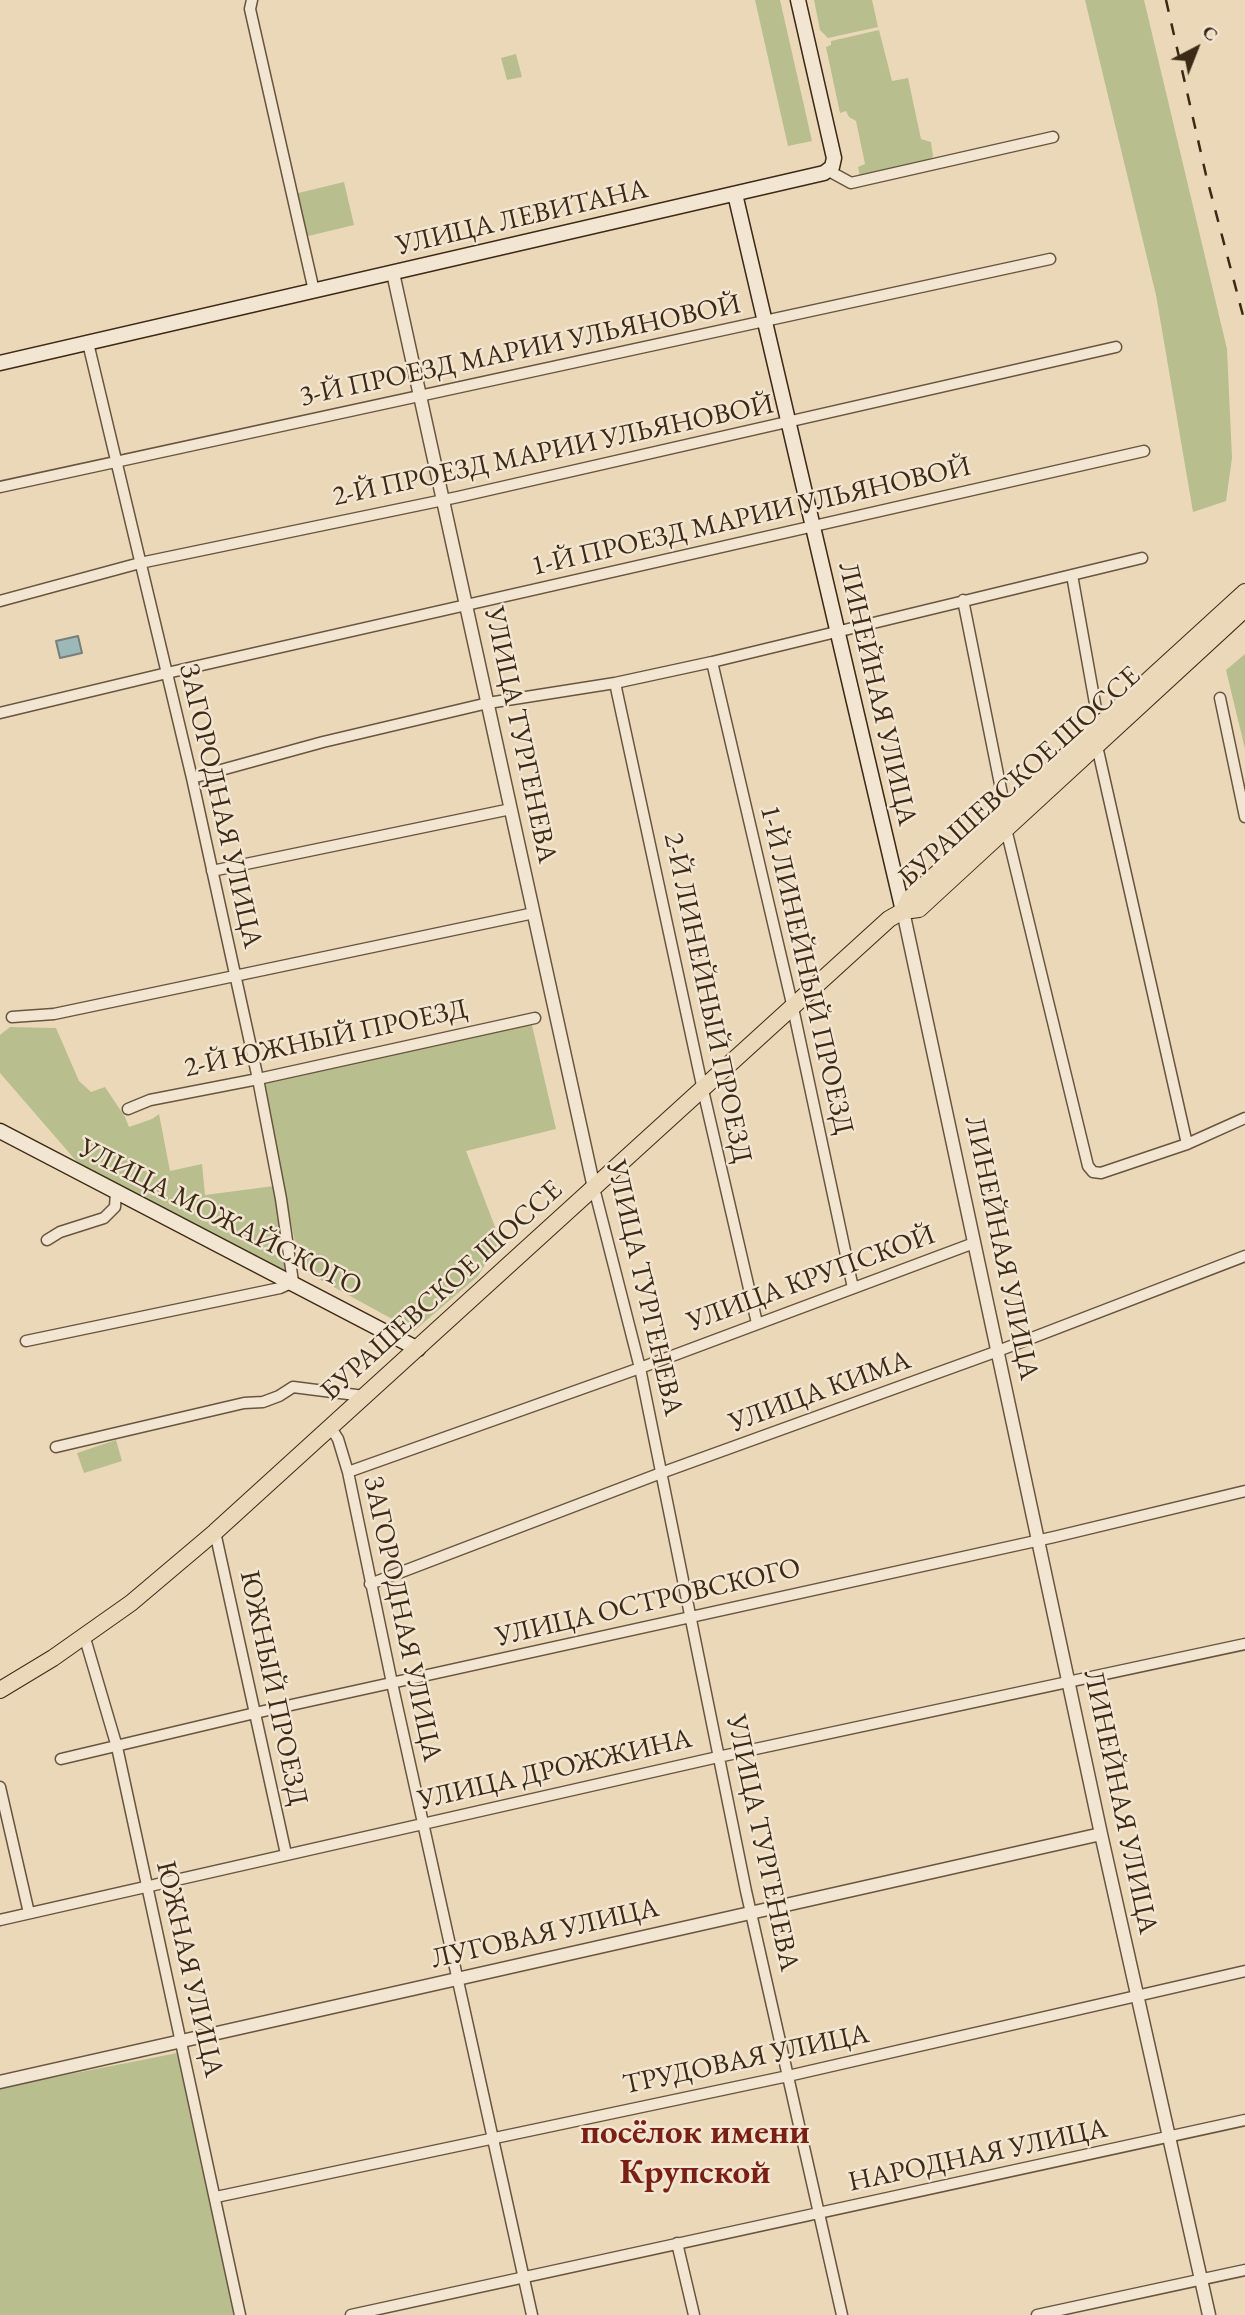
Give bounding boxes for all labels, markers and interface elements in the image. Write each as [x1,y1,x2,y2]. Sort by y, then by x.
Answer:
north arrow [1161,14,1231,84]
text: С [1197,19,1224,47]
street label: УЛИЦА ЛЕВИТАНА [393,173,651,263]
street label: 3-Й ПРОЕЗД МАРИИ УЛЬЯНОВОЙ [297,288,743,414]
street label: 2-Й ПРОЕЗД МАРИИ УЛЬЯНОВОЙ [330,388,776,514]
street label: 1-Й ПРОЕЗД МАРИИ УЛЬЯНОВОЙ [528,450,974,584]
street label: ЛИНЕЙНАЯ УЛИЦА [830,559,924,829]
street label: УЛИЦА ТУРГЕНЕВА [476,604,564,866]
street label: БУРАШЕВСКОЕ ШОССЕ [892,660,1148,894]
street label: ЗАГОРОДНАЯ УЛИЦА [171,661,269,951]
street label: 1-Й ЛИНЕЙНЫЙ ПРОЕЗД [752,802,860,1138]
street label: 2-Й ЛИНЕЙНЫЙ ПРОЕЗД [656,830,758,1166]
street label: 2-Й ЮЖНЫЙ ПРОЕЗД [181,993,471,1085]
street label: ЛИНЕЙНАЯ УЛИЦА [957,1113,1045,1383]
street label: УЛИЦА МОЖАЙСКОГО [73,1132,367,1304]
street label: УЛИЦА ТУРГЕНЕВА [598,1157,690,1419]
street label: БУРАШЕВСКОЕ ШОССЕ [314,1174,570,1408]
street label: УЛИЦА КРУПСКОЙ [683,1219,939,1339]
street label: УЛИЦА КИМА [725,1344,915,1440]
street label: ЗАГОРОДНАЯ УЛИЦА [355,1473,449,1765]
street label: УЛИЦА ОСТРОВСКОГО [492,1552,804,1654]
street label: ЮЖНЫЙ ПРОЕЗД [232,1567,314,1809]
street label: ЛИНЕЙНАЯ УЛИЦА [1076,1667,1164,1937]
street label: УЛИЦА ТУРГЕНЕВА [718,1712,806,1974]
street label: УЛИЦА ДРОЖЖИНА [415,1722,695,1818]
street label: ЮЖНАЯ УЛИЦА [148,1857,230,2081]
street label: ЛУГОВАЯ УЛИЦА [428,1891,662,1977]
street label: ТРУДОВАЯ УЛИЦА [620,2017,872,2103]
district label: посёлок имени Крупской [580,2112,810,2194]
street label: НАРОДНАЯ УЛИЦА [846,2112,1110,2200]

